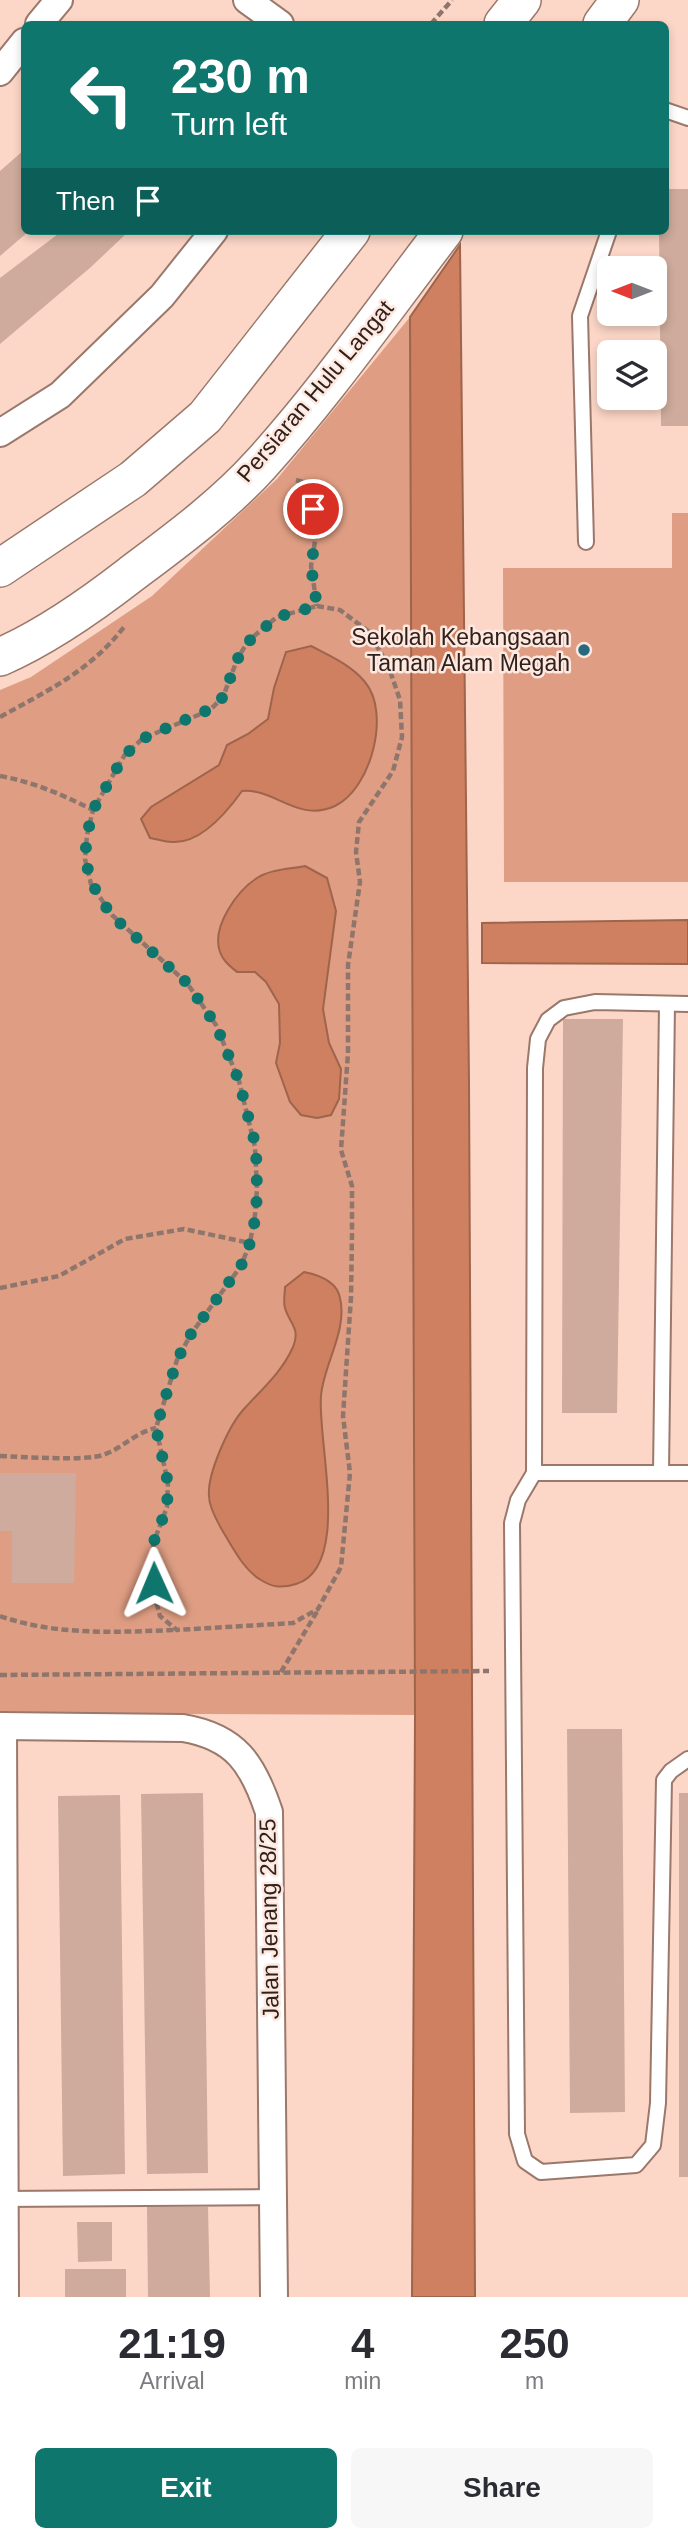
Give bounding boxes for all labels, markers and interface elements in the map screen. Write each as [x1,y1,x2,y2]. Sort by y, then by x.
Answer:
icon: left [56,49,147,140]
text: 230 m [171,49,310,103]
text: Turn left [171,106,287,142]
icon: arrive [129,182,167,220]
text: Then [56,186,115,216]
north arrow [597,256,667,326]
map controls [597,256,667,410]
street label: Persiaran Hulu Langat [231,295,399,487]
button: layers [597,340,667,410]
pin [283,479,343,539]
icon: arrive [294,490,332,528]
place label: Sekolah Kebangsaan Taman Alam Megah [351,624,570,676]
marker: Sekolah Kebangsaan Taman Alam Megah [576,642,592,658]
position arrow [117,1546,191,1620]
street label: Jalan Jenang 28/25 [254,1818,284,2020]
text: 21:19 [118,2320,226,2367]
text: 4 [351,2320,374,2367]
text: 250 [500,2320,570,2367]
text: Arrival [139,2368,205,2394]
text: min [344,2368,381,2394]
text: m [525,2368,544,2394]
button: Exit [35,2448,337,2528]
button: Share [351,2448,653,2528]

